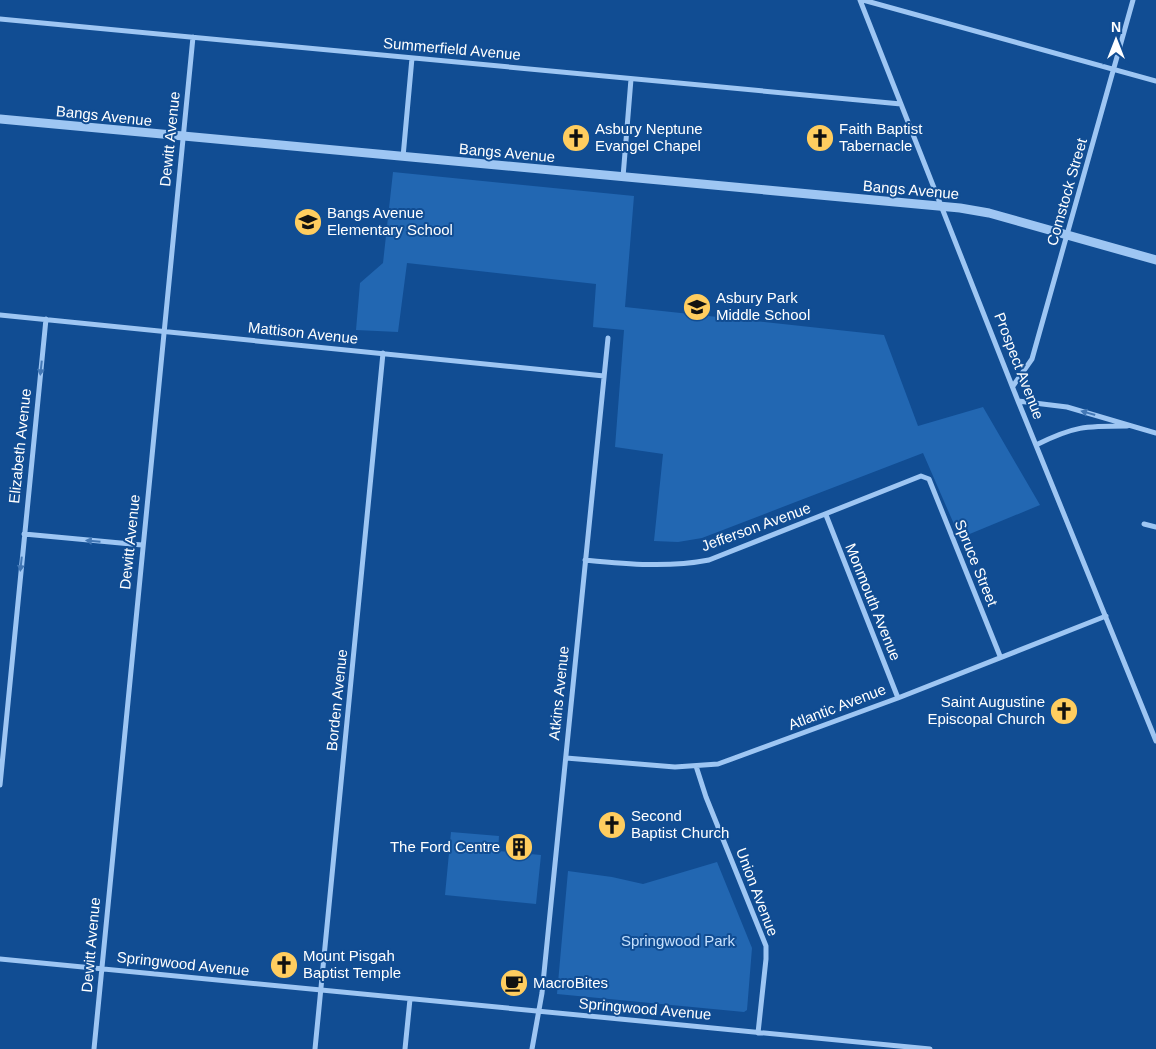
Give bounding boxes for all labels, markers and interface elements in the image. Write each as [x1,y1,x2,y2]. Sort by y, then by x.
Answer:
north arrow [1091,15,1141,65]
text: N [1111,19,1121,35]
street label: Summerfield Avenue [382,34,522,63]
street label: Dewitt Avenue [156,91,183,187]
street label: Bangs Avenue [55,102,153,129]
place label: Asbury Neptune Evangel Chapel [595,120,703,154]
place label: Faith Baptist Tabernacle [839,120,923,154]
church icon: Asbury Neptune Evangel Chapel [561,123,591,153]
church icon: Faith Baptist Tabernacle [805,123,835,153]
street label: Comstock Street [1043,135,1090,247]
street label: Bangs Avenue [458,140,556,165]
street label: Bangs Avenue [862,177,960,202]
place label: Bangs Avenue Elementary School [327,204,453,238]
school or university icon: Bangs Avenue Elementary School [293,207,323,237]
place label: Asbury Park Middle School [716,289,810,323]
school or university icon: Asbury Park Middle School [682,292,712,322]
street label: Prospect Avenue [991,310,1048,422]
street label: Mattison Avenue [247,318,359,347]
one-way arrow [37,360,45,376]
street label: Elizabeth Avenue [5,388,34,504]
one-way arrow [1080,408,1095,416]
street label: Dewitt Avenue [116,494,143,590]
street label: Jefferson Avenue [699,499,813,554]
street label: Spruce Street [951,517,1002,609]
one-way arrow [85,537,101,545]
street label: Monmouth Avenue [842,541,905,663]
one-way arrow [17,556,25,572]
street label: Atkins Avenue [545,645,572,741]
street label: Borden Avenue [323,648,350,752]
street label: Atlantic Avenue [786,680,888,733]
place label: Saint Augustine Episcopal Church [927,693,1045,727]
church icon: Saint Augustine Episcopal Church [1049,696,1079,726]
place label: Second Baptist Church [631,807,729,841]
church icon: Second Baptist Church [597,810,627,840]
building icon: The Ford Centre [504,832,534,862]
place label: The Ford Centre [390,838,500,855]
street label: Union Avenue [733,845,782,938]
street label: Dewitt Avenue [78,897,103,993]
park label: Springwood Park [621,932,736,949]
place label: Mount Pisgah Baptist Temple [303,947,401,981]
street label: Springwood Avenue [116,948,250,979]
church icon: Mount Pisgah Baptist Temple [269,950,299,980]
cafe icon: MacroBites [499,968,529,998]
place label: MacroBites [533,974,608,991]
street label: Springwood Avenue [578,994,712,1023]

